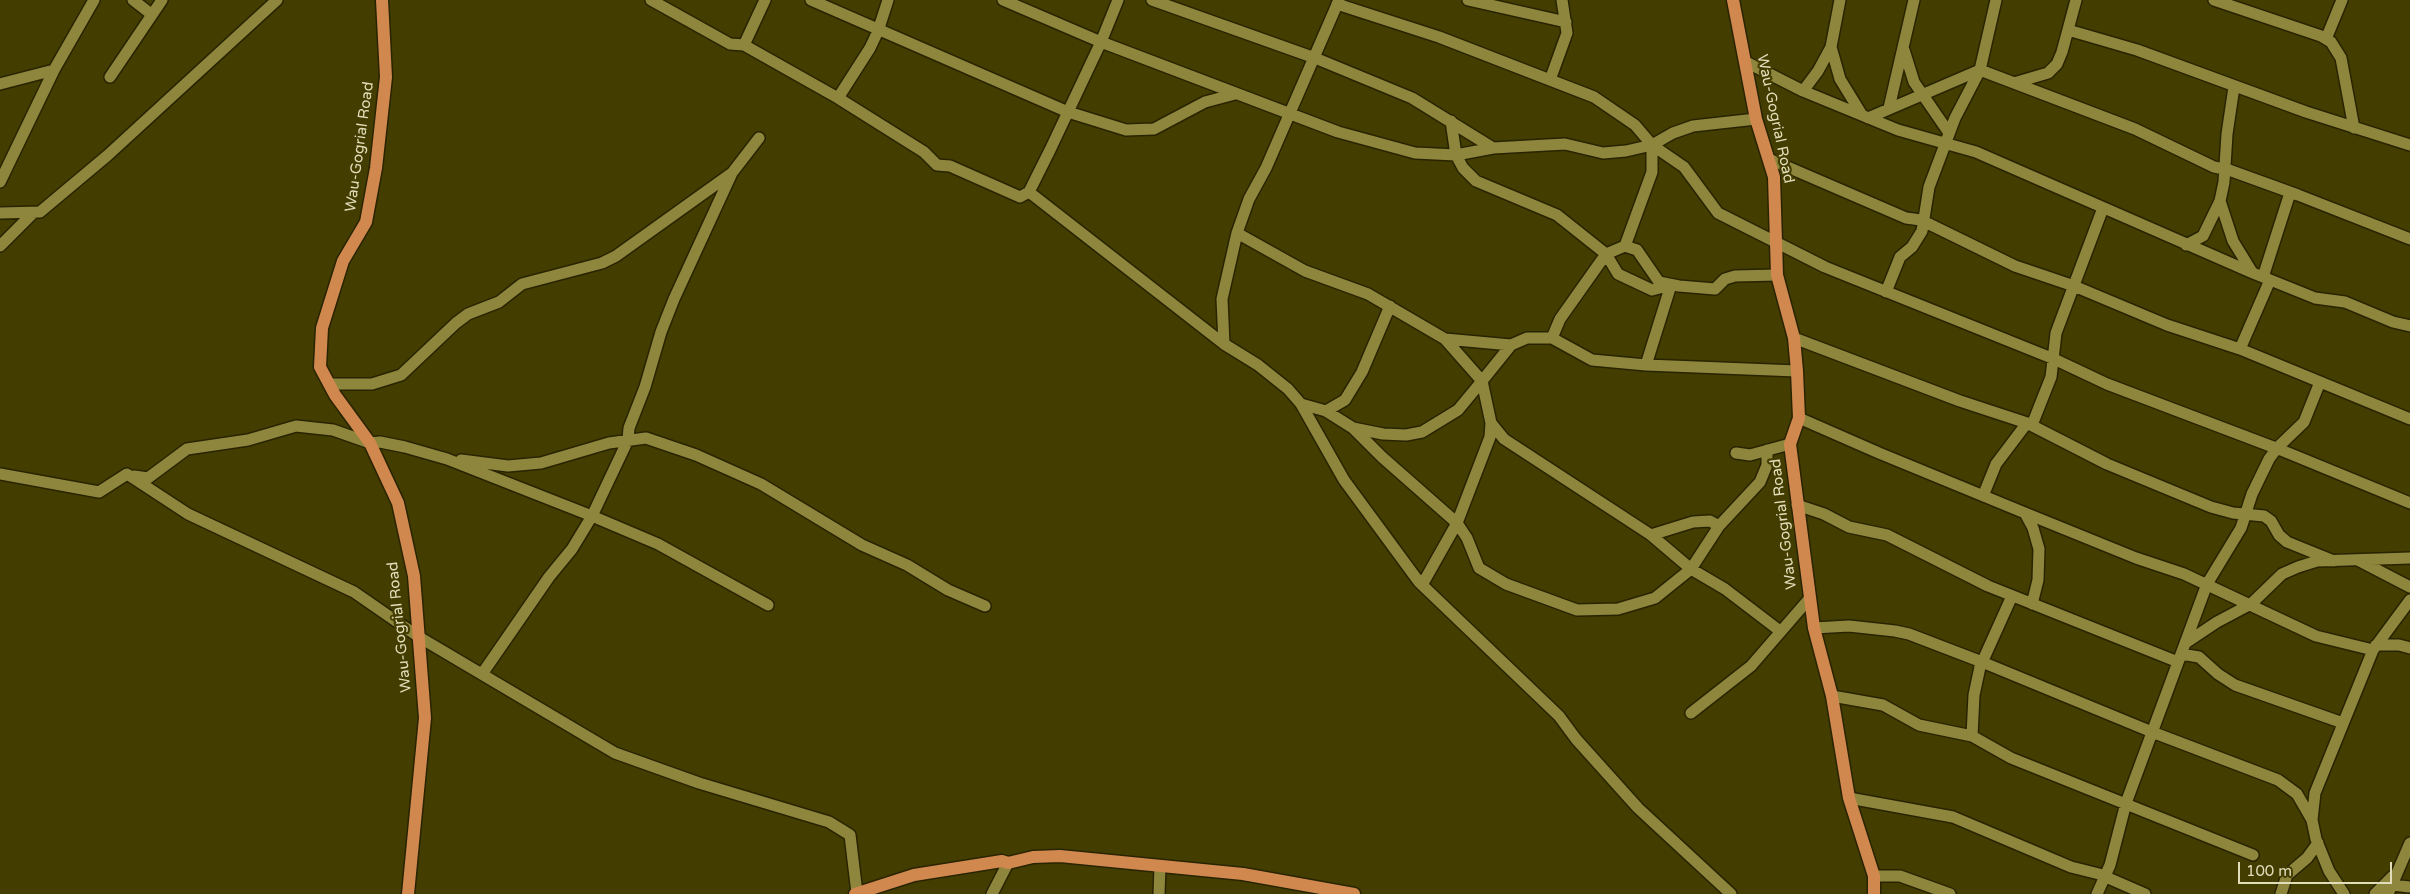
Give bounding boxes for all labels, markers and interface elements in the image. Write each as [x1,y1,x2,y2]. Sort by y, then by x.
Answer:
street label: Wau-Gogrial Road [1753,53,1797,185]
street label: Wau-Gogrial Road [342,81,378,213]
street label: Wau-Gogrial Road [1767,458,1801,590]
street label: Wau-Gogrial Road [384,561,416,693]
scale bar [2240,852,2394,884]
text: 100 m [2246,862,2292,880]

